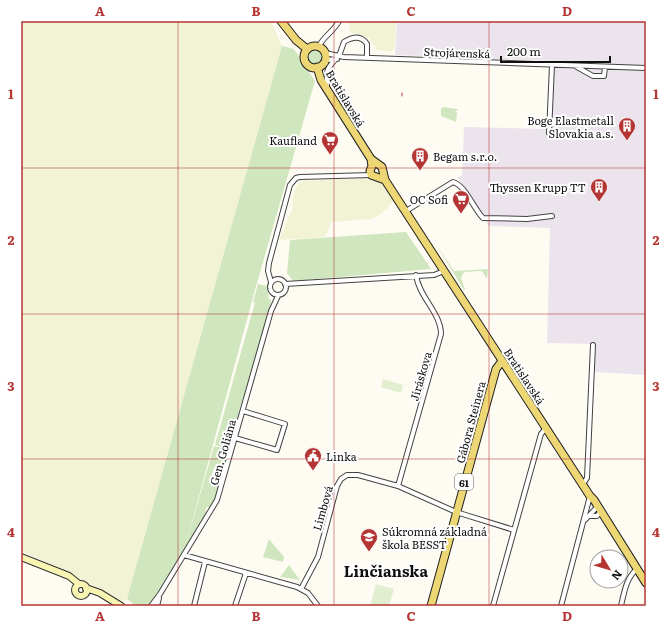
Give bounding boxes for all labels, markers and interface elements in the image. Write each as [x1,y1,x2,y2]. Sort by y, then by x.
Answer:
text: A [95,1,105,20]
text: B [252,1,261,20]
text: C [406,1,416,20]
text: D [562,1,572,20]
scale bar [501,38,610,64]
text: 200 m [507,42,541,60]
street label: Strojárenská [423,43,491,61]
street label: Bratislavská [323,66,369,130]
text: 1 [8,84,14,103]
text: 1 [653,84,659,103]
place label: Boge Elastmetall Slovakia a.s. [527,112,614,141]
building icon: Boge Elastmetall Slovakia a.s. [617,116,637,141]
supermarket icon: Kaufland [320,130,340,155]
place label: Kaufland [269,132,317,148]
building icon: Begam s.r.o. [410,146,430,171]
place label: Begam s.r.o. [433,148,498,164]
building icon: Thyssen Krupp TT [589,177,609,202]
place label: Thyssen Krupp TT [490,179,586,195]
supermarket icon: OC Sofi [451,189,471,214]
place label: OC Sofi [410,191,448,207]
text: 2 [8,230,15,249]
text: 2 [653,230,660,249]
street label: Bratislavská [501,345,549,407]
street label: Jiráskova [405,349,435,403]
text: 3 [7,376,15,395]
text: 3 [652,376,660,395]
street label: Gábora Steinera [451,379,489,465]
street label: Gen. Goliána [205,417,239,487]
public building icon: Linka [303,446,323,471]
place label: Linka [326,448,357,464]
road number: 61 [455,474,473,490]
street label: Limbová [308,484,336,532]
text: 4 [7,522,15,541]
text: 4 [652,522,660,541]
place label: Súkromná základná škola BESST [382,523,487,552]
school or university icon: Súkromná základná škola BESST [359,527,379,552]
north arrow [589,549,629,589]
district label: Linčianska [344,559,428,582]
text: N [609,567,627,584]
text: A [95,606,105,625]
text: B [252,606,261,625]
text: C [406,606,416,625]
text: D [562,606,572,625]

